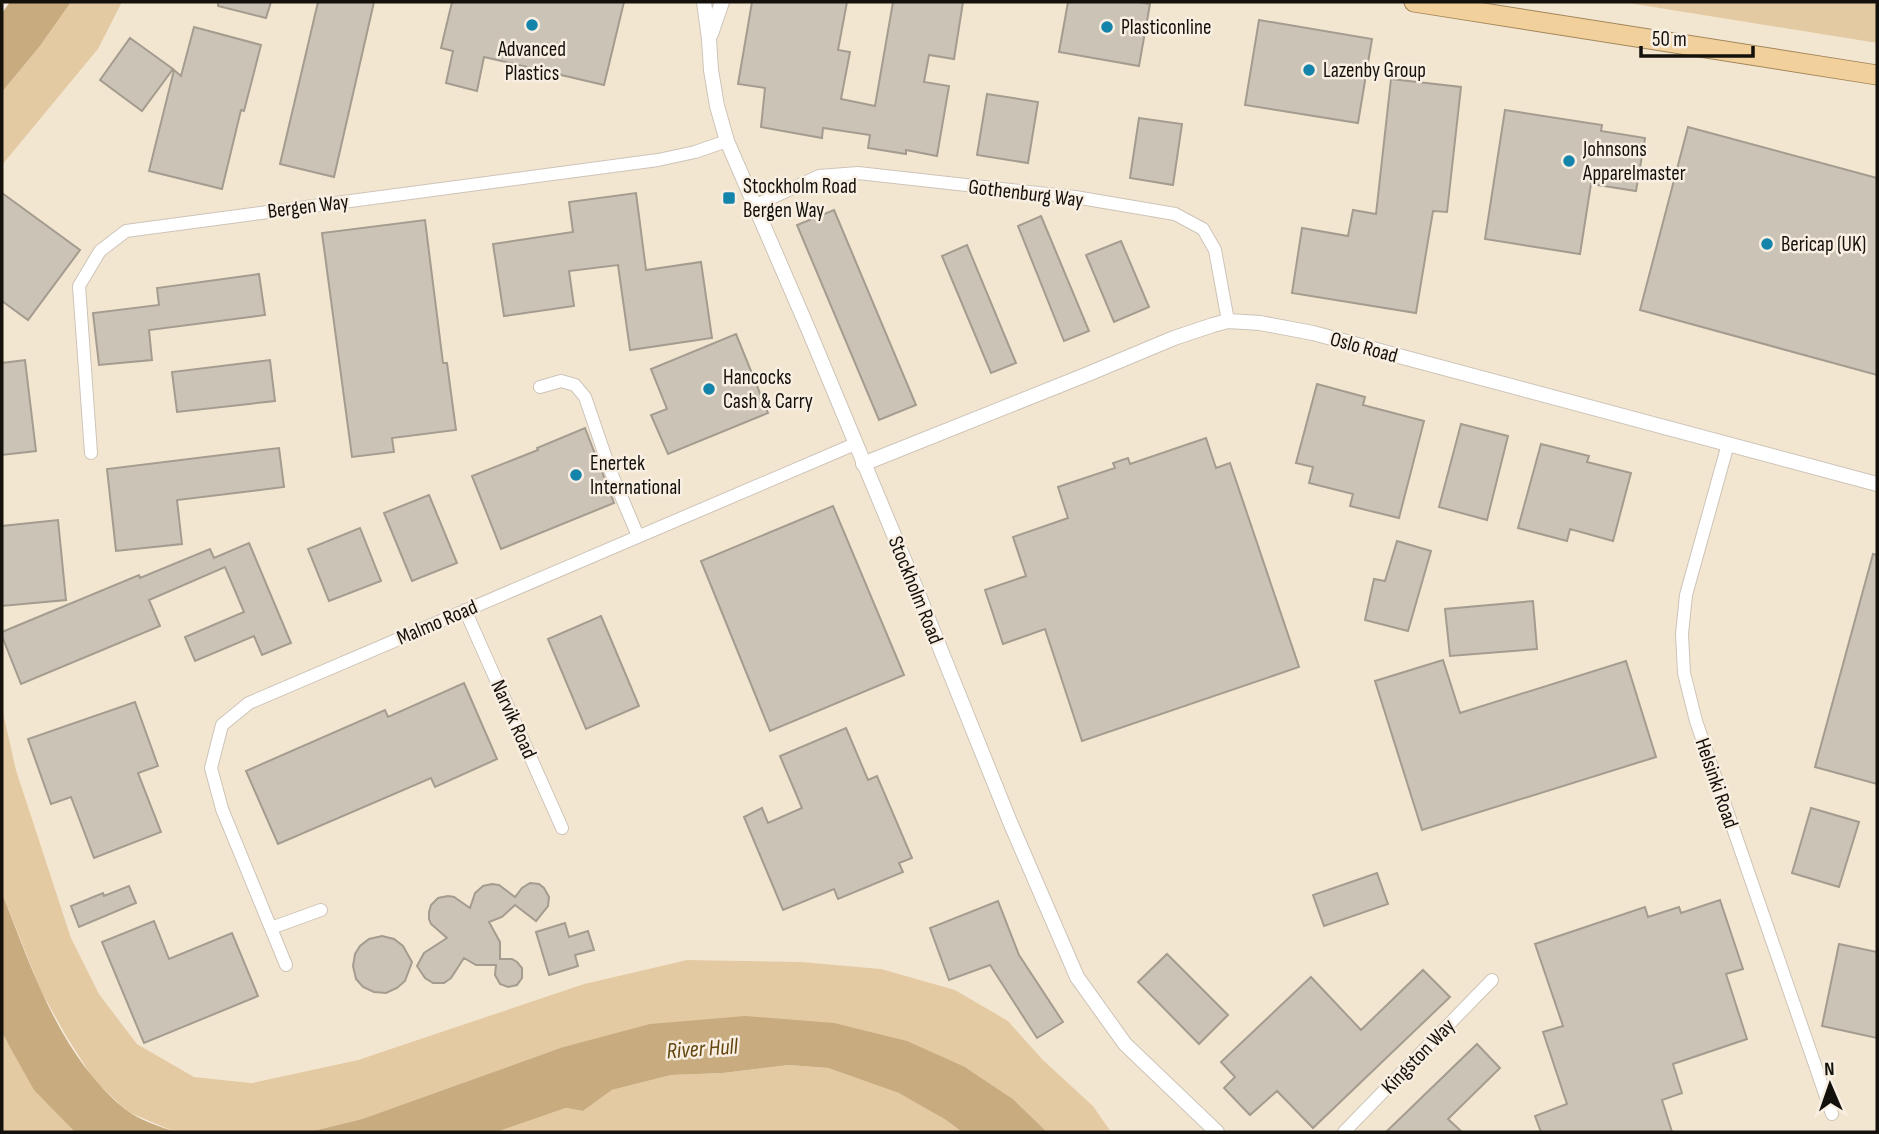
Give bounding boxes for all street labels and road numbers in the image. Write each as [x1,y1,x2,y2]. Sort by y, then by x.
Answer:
street label: Gothenburg Way [967,174,1085,213]
street label: Bergen Way [266,189,350,224]
street label: Oslo Road [1327,326,1400,368]
street label: Stockholm Road [883,533,948,648]
street label: Malmo Road [393,594,481,651]
street label: Narvik Road [485,676,542,762]
street label: Helsinki Road [1689,735,1744,832]
street label: Kingston Way [1376,1014,1460,1099]

